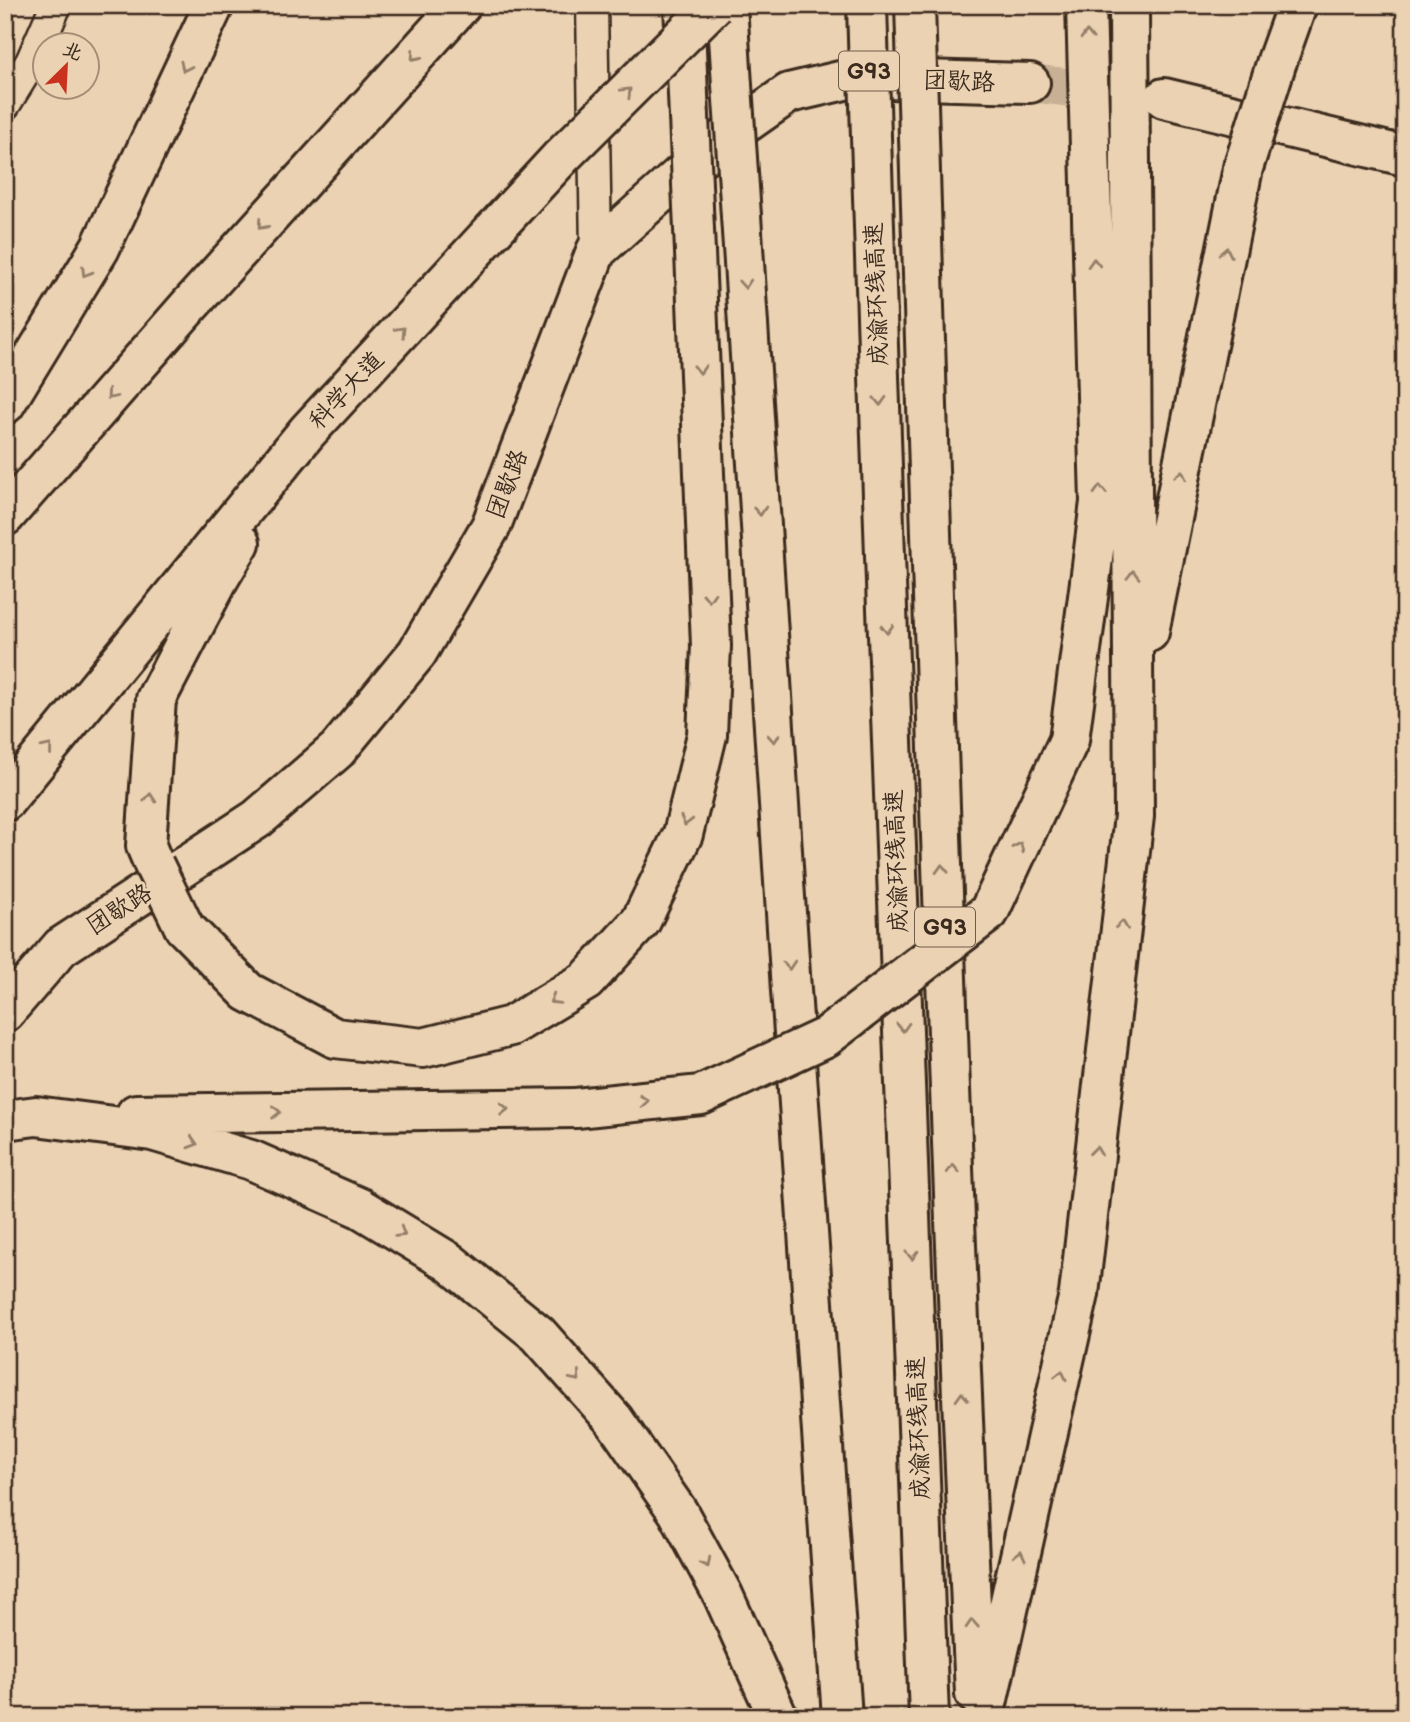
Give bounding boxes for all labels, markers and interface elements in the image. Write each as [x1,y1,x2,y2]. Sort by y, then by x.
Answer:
one-way arrow [1079,29,1095,40]
north arrow [32,32,102,102]
text: 北 [59,37,86,66]
one-way arrow [411,48,423,61]
road number: G93 [839,52,899,90]
one-way arrow [179,60,193,72]
street label: 团歇路 [922,66,995,97]
one-way arrow [619,87,632,100]
one-way arrow [258,217,270,230]
street label: 成渝环线高速 [859,222,894,366]
one-way arrow [1217,246,1232,258]
one-way arrow [1086,257,1101,268]
one-way arrow [81,264,94,277]
one-way arrow [737,279,752,290]
one-way arrow [392,326,405,339]
street label: 科学大道 [303,345,390,435]
one-way arrow [692,364,707,375]
one-way arrow [107,386,119,399]
one-way arrow [872,396,887,407]
street label: 团歇路 [481,445,534,523]
one-way arrow [1172,469,1187,481]
one-way arrow [1092,484,1108,495]
one-way arrow [752,506,767,517]
one-way arrow [1125,569,1141,580]
one-way arrow [701,591,716,602]
one-way arrow [880,623,895,634]
one-way arrow [767,733,782,744]
one-way arrow [40,743,53,755]
street label: 成渝环线高速 [879,789,914,933]
one-way arrow [142,792,157,803]
one-way arrow [680,815,694,827]
one-way arrow [1011,842,1025,854]
one-way arrow [935,863,950,874]
street label: 团歇路 [81,878,157,941]
road number: G93 [915,908,975,946]
one-way arrow [1114,919,1129,930]
one-way arrow [781,960,796,971]
one-way arrow [549,991,562,1004]
one-way arrow [895,1022,910,1033]
one-way arrow [638,1094,649,1109]
one-way arrow [499,1101,509,1117]
one-way arrow [271,1104,282,1120]
one-way arrow [187,1135,199,1150]
one-way arrow [1088,1145,1103,1156]
one-way arrow [946,1164,961,1175]
one-way arrow [394,1225,407,1238]
one-way arrow [904,1249,919,1260]
street label: 成渝环线高速 [901,1356,936,1500]
one-way arrow [567,1369,580,1382]
one-way arrow [1053,1369,1067,1381]
one-way arrow [954,1391,969,1402]
one-way arrow [1012,1549,1027,1561]
one-way arrow [698,1555,711,1568]
one-way arrow [965,1618,980,1629]

